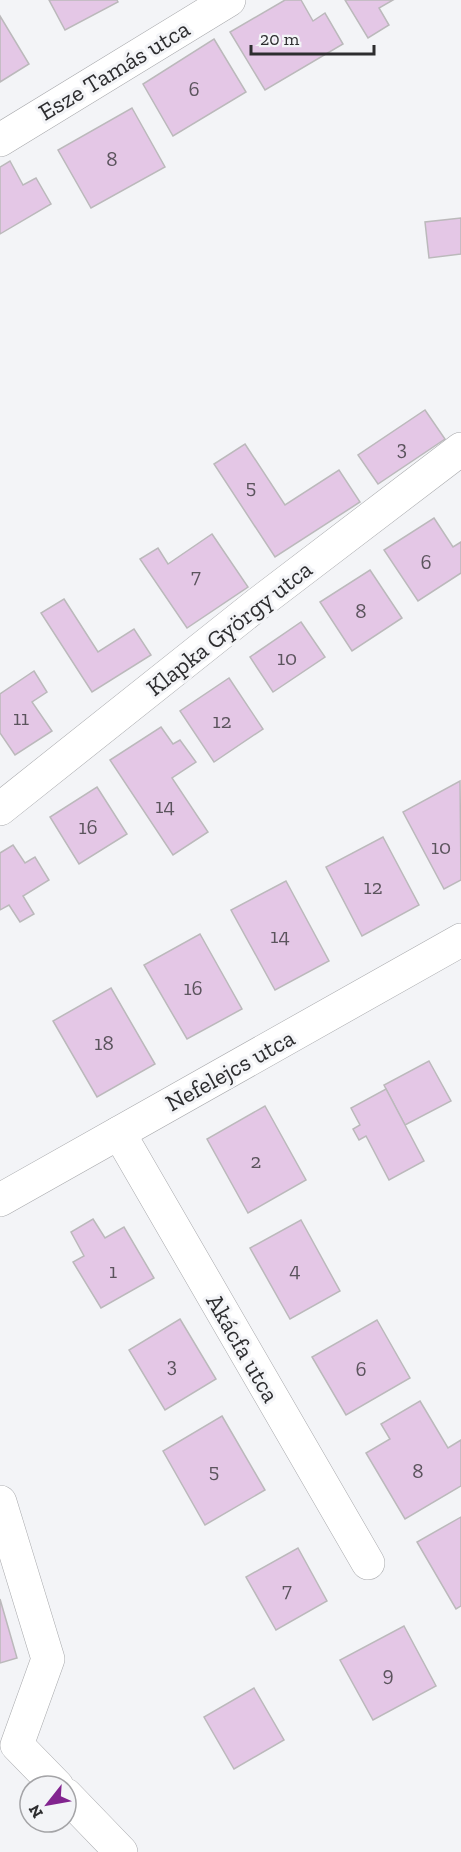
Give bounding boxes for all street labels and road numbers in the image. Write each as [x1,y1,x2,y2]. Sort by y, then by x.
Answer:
street label: Esze Tamás utca [33,13,195,127]
street label: Klapka György utca [140,554,318,702]
street label: Nefelejcs utca [160,1022,300,1117]
street label: Akácfa utca [200,1289,286,1408]

